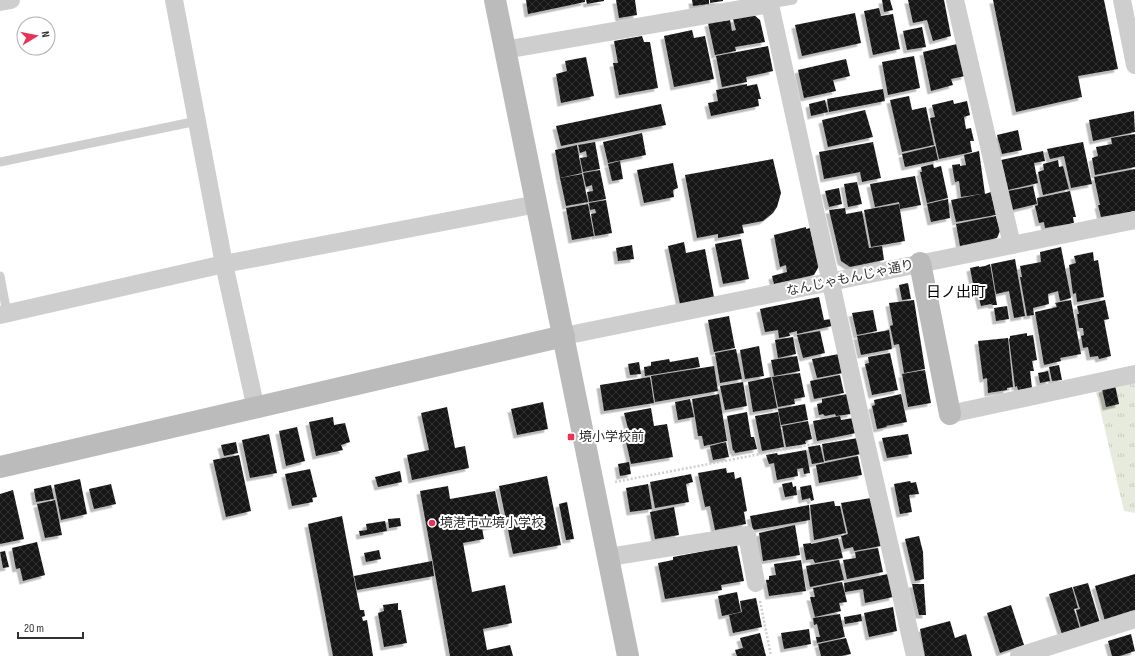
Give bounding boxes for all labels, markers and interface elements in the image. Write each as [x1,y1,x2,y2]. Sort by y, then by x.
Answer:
north arrow [16,16,56,56]
text: N [38,30,52,38]
street label: なんじゃもんじゃ通り [785,257,915,299]
district label: 日ノ出町 [926,283,986,302]
place label: 境小学校前 [579,429,644,445]
marker: 境小学校前 [566,432,576,442]
place label: 境港市立境小学校 [440,515,544,531]
marker: 境港市立境小学校 [427,518,437,528]
scale bar [18,614,83,640]
text: 20 m [24,621,44,636]

